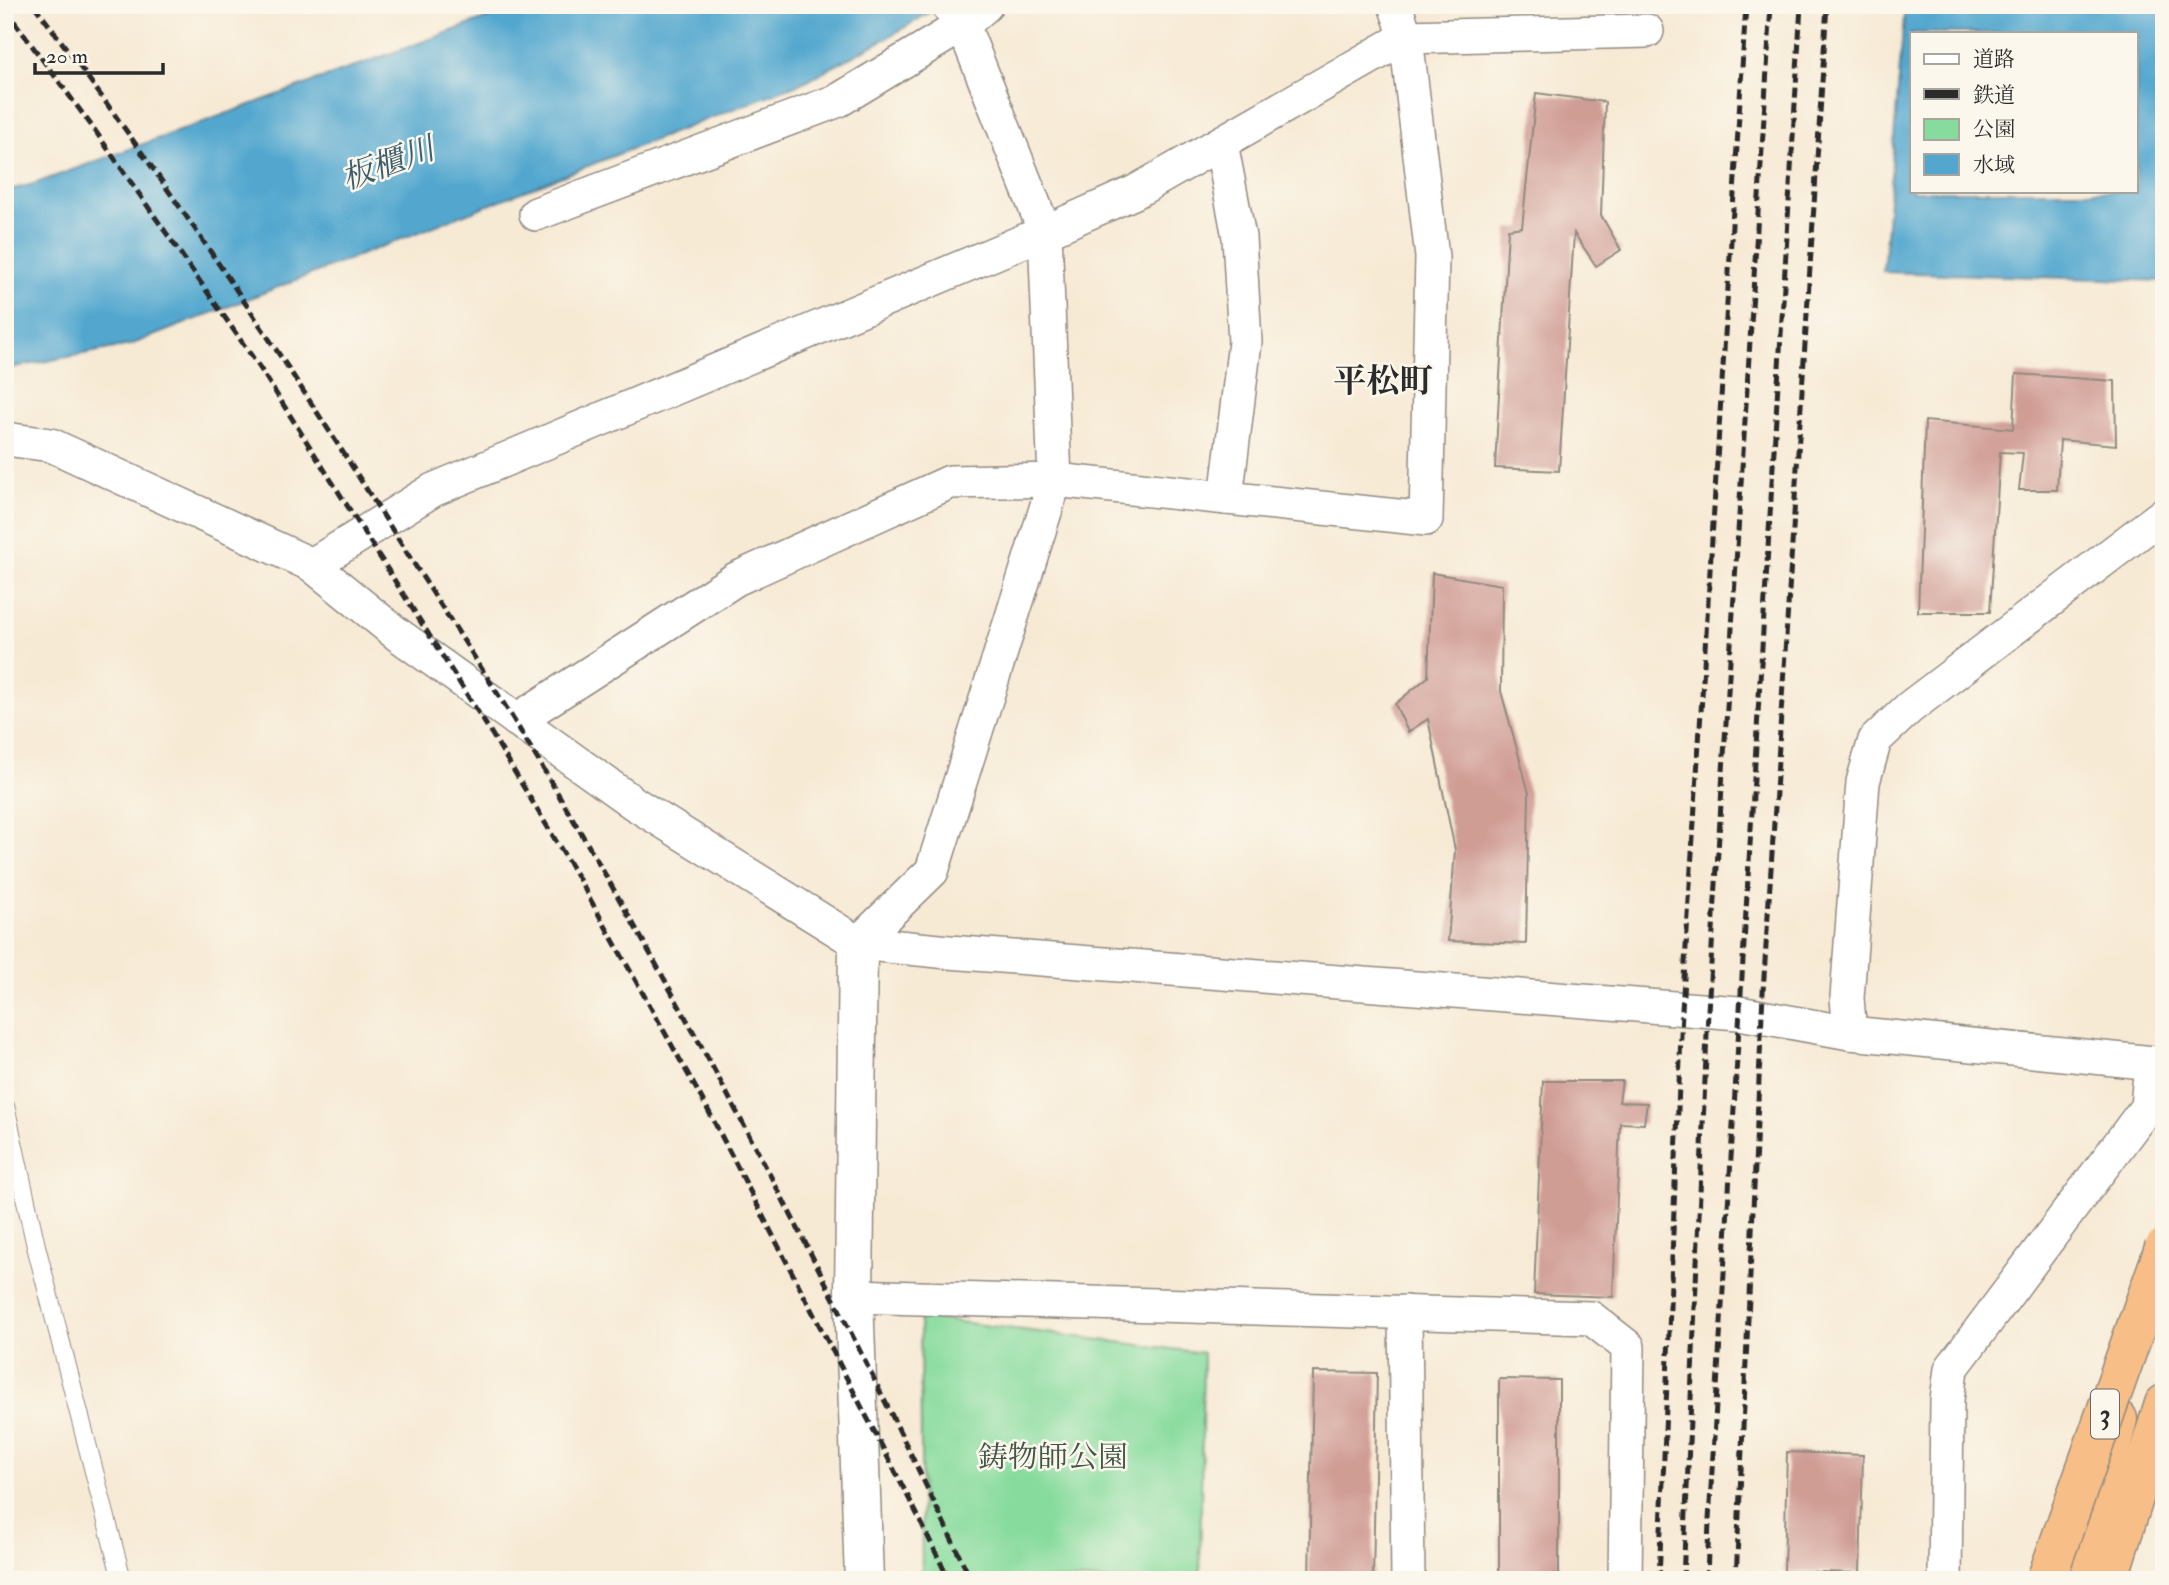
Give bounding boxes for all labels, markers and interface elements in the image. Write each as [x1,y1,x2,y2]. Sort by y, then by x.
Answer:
scale bar [35,32,163,76]
legend [1910,32,2138,192]
text: 20 m [46,43,88,70]
text: 道路 [1973,46,2015,73]
text: 鉄道 [1973,82,2015,109]
text: 公園 [1973,116,2015,143]
water label: 板櫃川 [336,128,443,199]
text: 水域 [1973,152,2015,179]
district label: 平松町 [1334,361,1433,402]
road number: 3 [2091,1390,2119,1438]
park label: 鋳物師公園 [978,1439,1128,1476]

